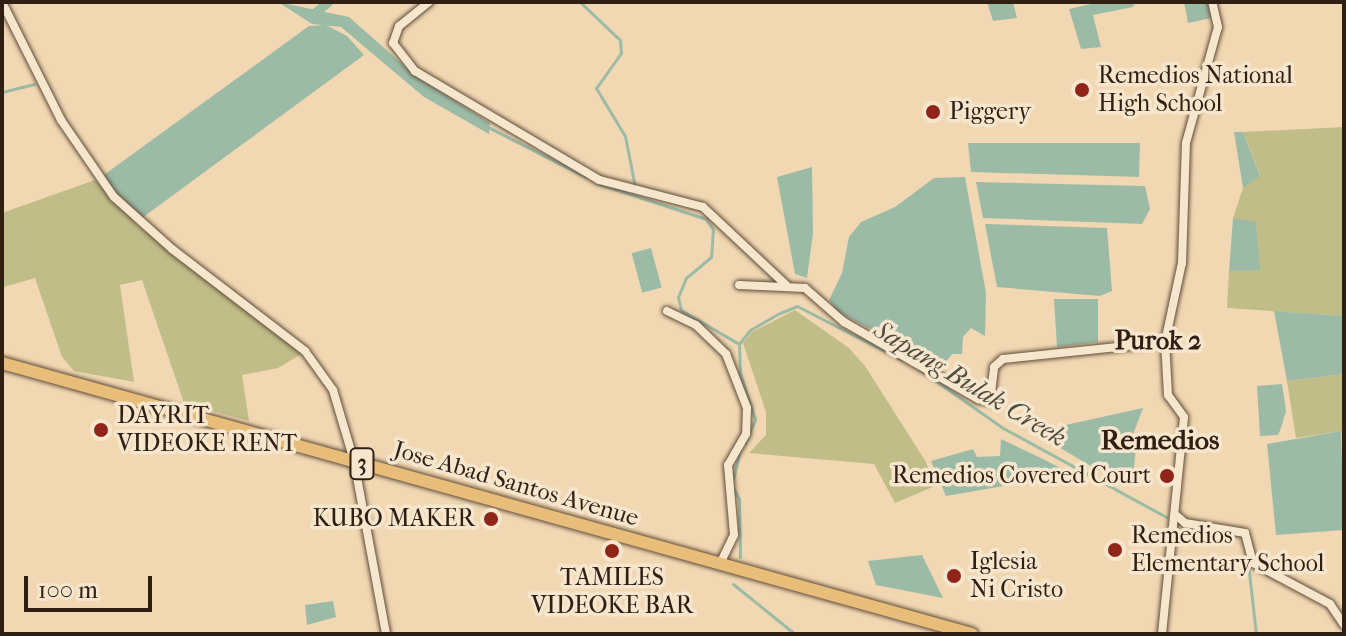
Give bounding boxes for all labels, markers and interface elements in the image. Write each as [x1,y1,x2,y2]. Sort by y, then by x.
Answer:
place label: Remedios National High School [1098,62,1293,118]
marker: Remedios National High School [1073,81,1091,99]
place label: Piggery [949,98,1031,126]
marker: Piggery [924,103,942,121]
water label: Sapang Bulak Creek [868,314,1072,454]
district label: Purok 2 [1115,325,1201,357]
place label: DAYRIT VIDEOKE RENT [117,402,297,458]
marker: DAYRIT VIDEOKE RENT [92,421,110,439]
district label: Remedios [1101,423,1219,457]
street label: Jose Abad Santos Avenue [390,435,642,533]
road number: 3 [348,446,376,482]
place label: Remedios Covered Court [892,462,1151,490]
marker: Remedios Covered Court [1158,467,1176,485]
place label: KUBO MAKER [313,505,475,533]
marker: KUBO MAKER [482,510,500,528]
place label: Remedios Elementary School [1131,522,1324,578]
marker: Remedios Elementary School [1106,541,1124,559]
marker: TAMILES VIDEOKE BAR [603,542,621,560]
place label: Iglesia Ni Cristo [970,548,1063,604]
scale bar [28,560,156,610]
place label: TAMILES VIDEOKE BAR [531,564,693,620]
marker: Iglesia Ni Cristo [945,567,963,585]
text: 100 m [38,576,98,604]

